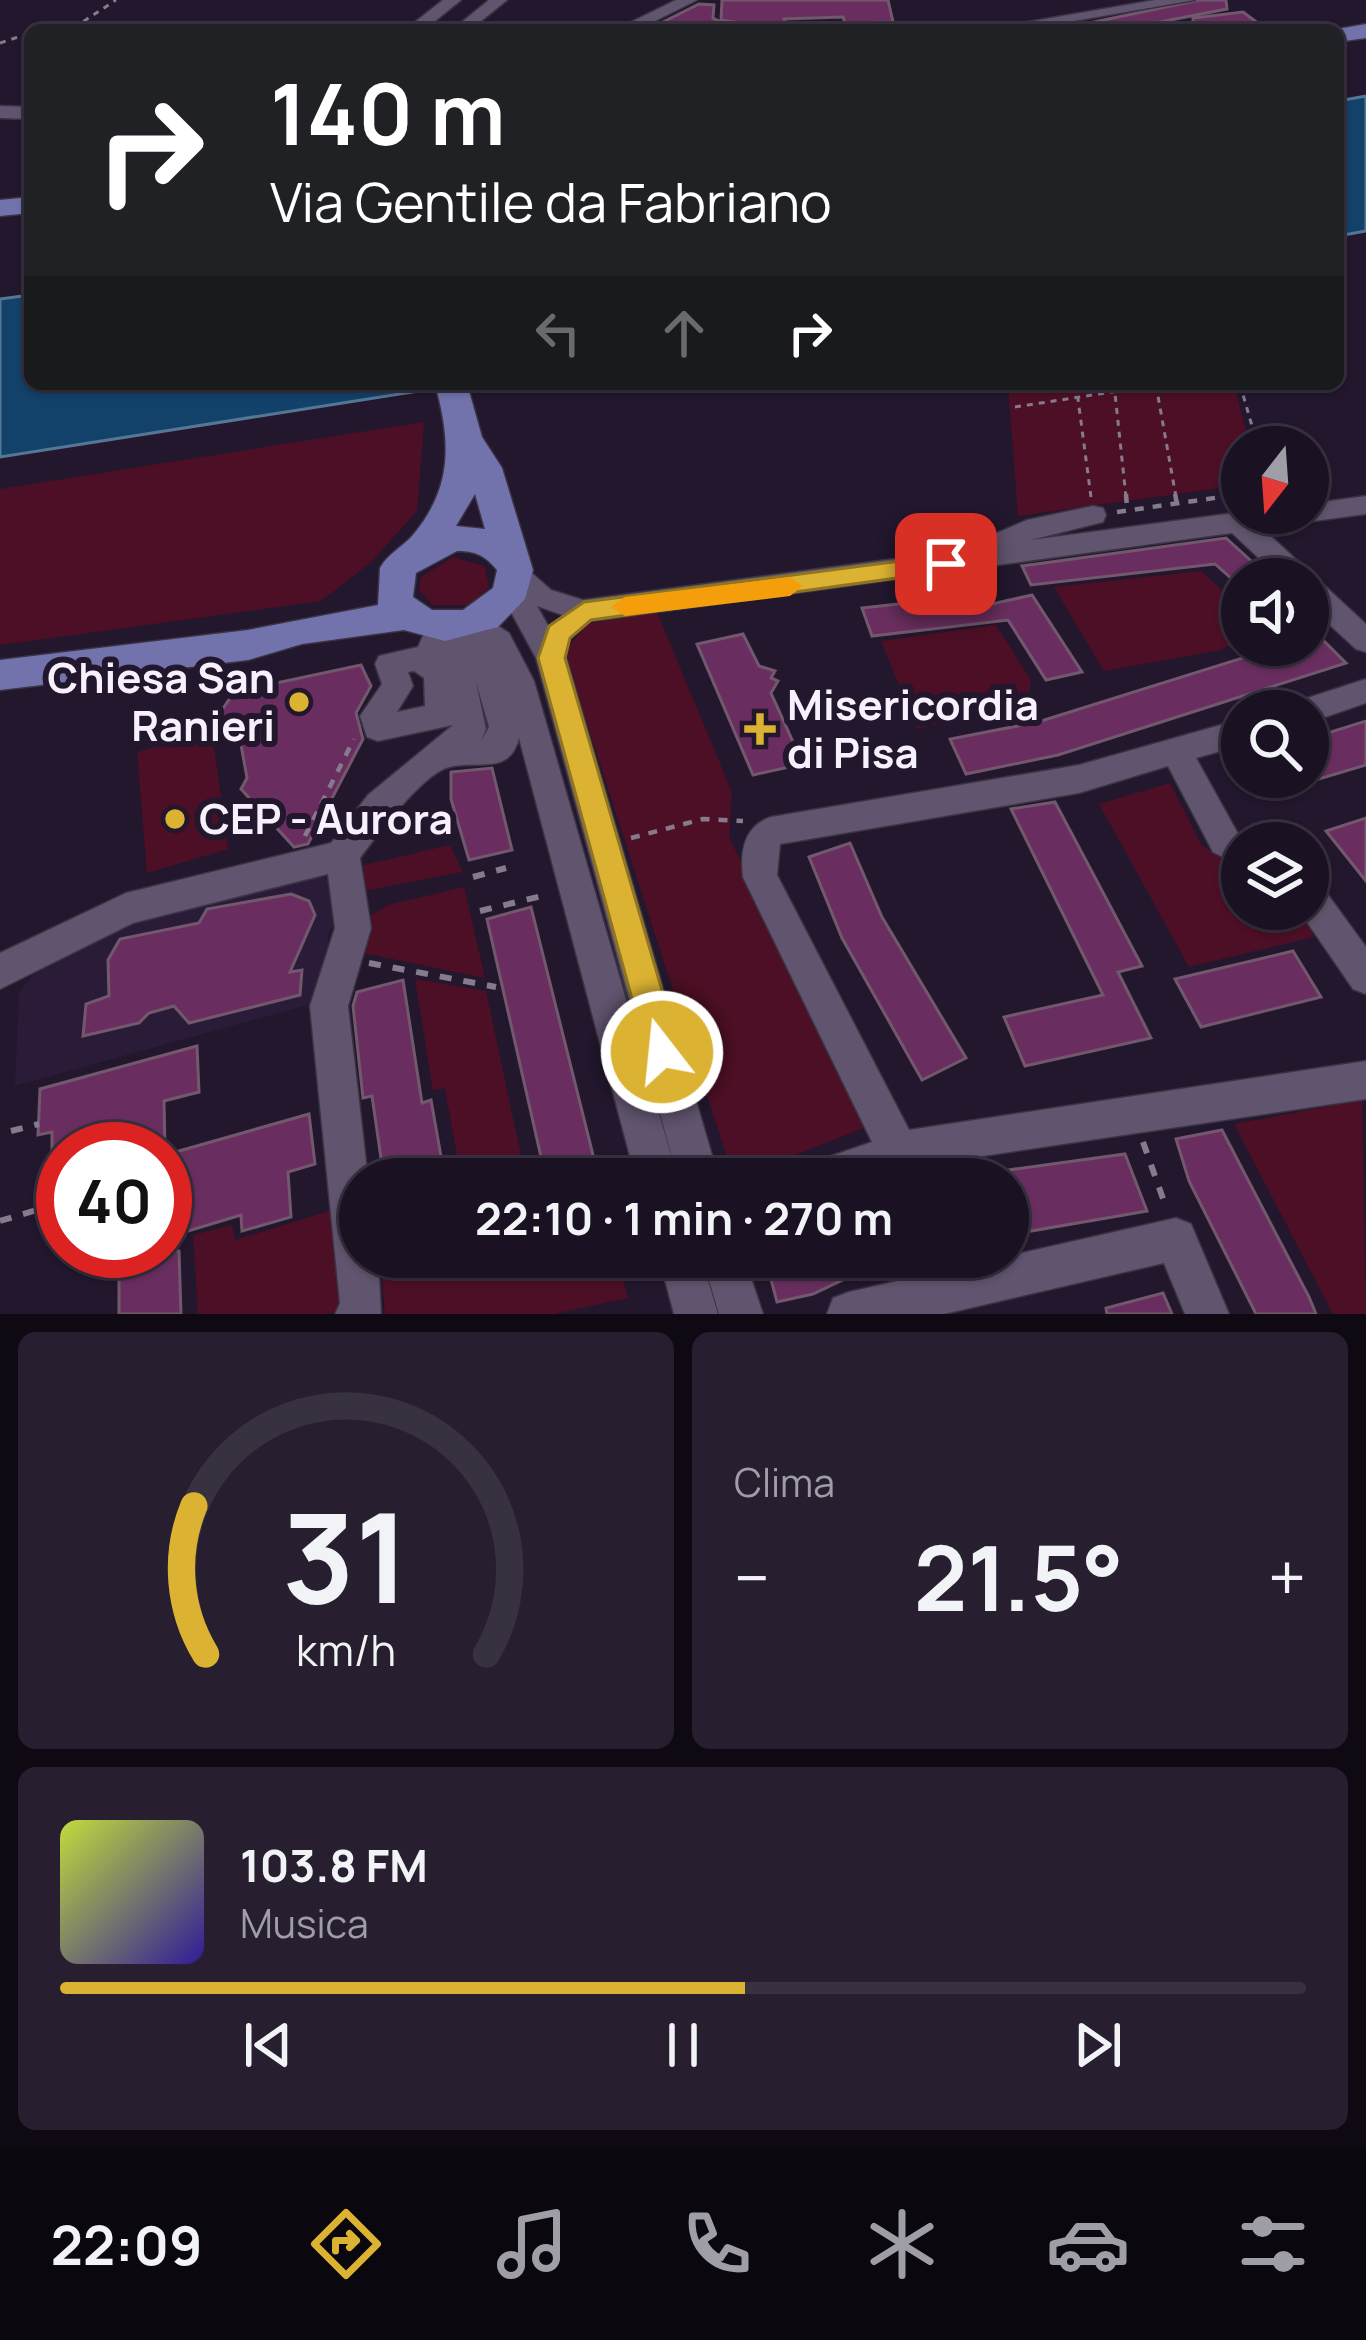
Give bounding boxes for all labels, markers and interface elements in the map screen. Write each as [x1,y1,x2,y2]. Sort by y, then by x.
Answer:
text: 140 m [270,55,506,170]
icon: right [72,72,228,228]
text: Via Gentile da Fabriano [270,164,832,238]
icon: left [525,300,591,366]
icon: ahead [651,300,717,366]
icon: right [777,300,843,366]
north arrow [1221,426,1329,534]
map controls [1221,426,1329,930]
pin [895,513,997,615]
icon: arrive [913,531,979,597]
button: sound [1221,558,1329,666]
place label: Chiesa San Ranieri [47,648,275,754]
place label: Misericordia di Pisa [787,675,1039,781]
marker: Chiesa San Ranieri [286,689,312,715]
button: search [1221,690,1329,798]
marker: Misericordia di Pisa [744,713,776,745]
place label: CEP - Aurora [199,789,453,847]
marker: CEP - Aurora [162,806,188,832]
button: layers [1221,822,1329,930]
position arrow [599,989,725,1115]
speed limit sign: 40 [36,1122,192,1278]
text: 22:10 · 1 min · 270 m [475,1187,893,1249]
text: Clima [734,1455,835,1509]
text: 31 [282,1470,410,1640]
text: 21.5° [914,1515,1124,1638]
text: − [734,1532,770,1622]
text: + [1268,1532,1306,1622]
text: km/h [296,1619,396,1678]
text: 103.8 FM [240,1834,428,1896]
text: Musica [240,1896,369,1950]
icon: previous [235,2012,301,2078]
icon: pause [650,2012,716,2078]
icon: next [1065,2012,1131,2078]
icon: directions [304,2202,388,2286]
icon: music [490,2202,574,2286]
icon: phone [675,2202,759,2286]
icon: climate [860,2202,944,2286]
icon: car [1046,2202,1130,2286]
icon: filters [1231,2202,1315,2286]
text: 22:09 [51,2207,203,2281]

